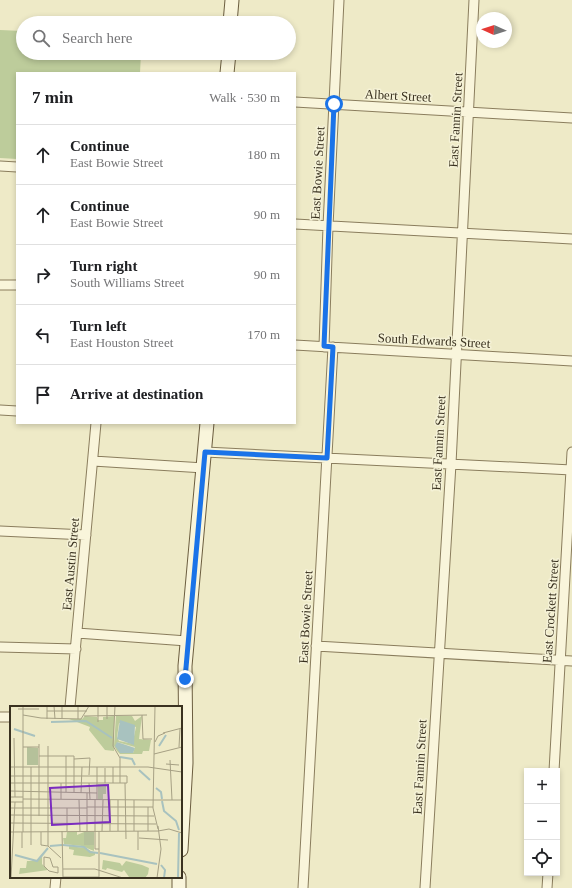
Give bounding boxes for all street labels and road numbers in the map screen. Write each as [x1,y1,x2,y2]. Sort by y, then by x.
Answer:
street label: East Fannin Street [446,72,466,168]
street label: Albert Street [364,86,432,105]
street label: East Bowie Street [308,126,327,220]
street label: South Edwards Street [377,330,491,351]
street label: East Fannin Street [429,395,449,491]
street label: East Austin Street [59,517,82,611]
street label: East Crockett Street [539,558,562,663]
street label: East Bowie Street [296,570,315,664]
street label: East Fannin Street [410,719,430,815]

